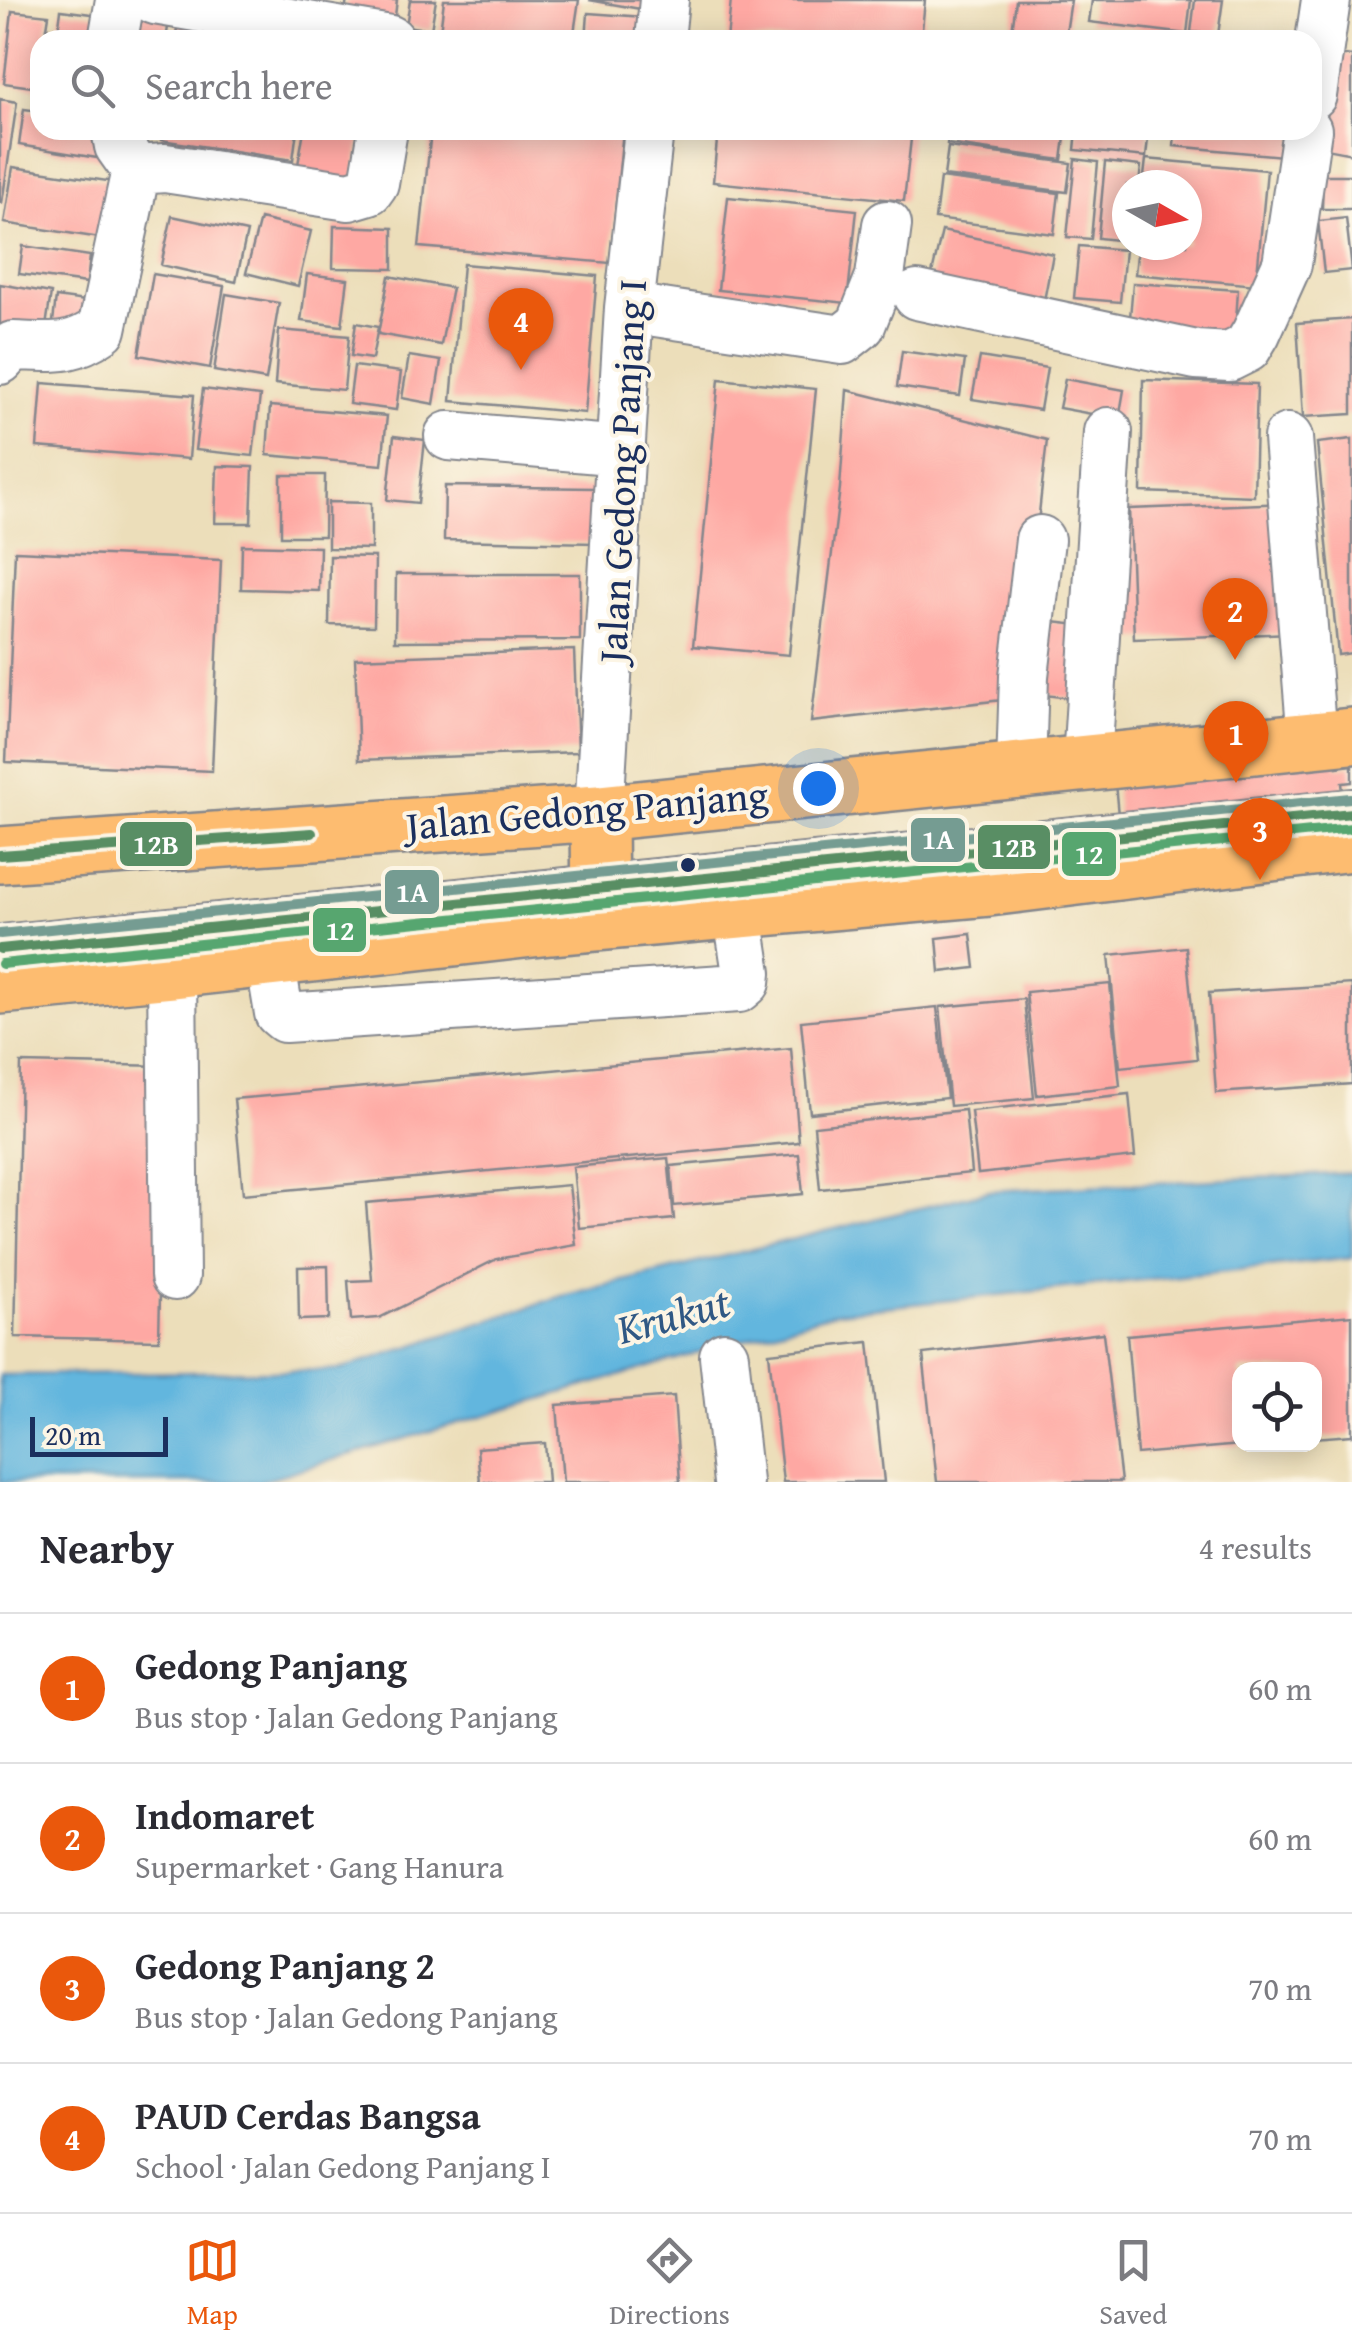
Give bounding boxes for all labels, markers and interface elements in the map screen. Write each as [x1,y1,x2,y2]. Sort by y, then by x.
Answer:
search box [30,30,1322,140]
text: Search here [145,57,333,113]
icon: search [65,58,120,113]
north arrow [1112,170,1202,260]
street label: Jalan Gedong Panjang I [582,278,661,669]
pin: 4 [488,288,554,370]
pin: 2 [1202,578,1268,660]
pin: 1 [1204,700,1268,783]
your location [793,763,844,814]
street label: Jalan Gedong Panjang [399,764,770,855]
pin: 3 [1228,798,1292,880]
line badge: 1A [909,816,967,864]
text: 1A [922,818,954,859]
line badge: 12B [118,820,194,868]
text: 12B [133,823,179,864]
line badge: 12B [976,823,1052,871]
text: 12B [991,826,1037,867]
line badge: 12 [1060,830,1118,878]
text: 12 [1074,833,1104,874]
unlabelled marker [678,855,698,875]
line badge: 1A [383,868,441,916]
text: 1A [396,871,428,912]
line badge: 12 [311,906,368,954]
text: 12 [325,909,355,950]
water label: Krukut [609,1270,737,1359]
map controls [1232,1362,1322,1452]
button: locate [1232,1362,1322,1452]
scale bar [30,1412,168,1456]
text: 20 m [45,1414,101,1455]
text: Nearby [40,1517,174,1578]
text: 4 results [1199,1524,1312,1571]
text: Gedong Panjang [135,1637,407,1693]
text: 1 [64,1665,81,1712]
text: 60 m [1248,1665,1312,1712]
text: Bus stop · Jalan Gedong Panjang [135,1693,558,1740]
text: Indomaret [135,1787,314,1843]
text: 2 [64,1815,81,1862]
text: 60 m [1248,1815,1312,1862]
text: Supermarket · Gang Hanura [135,1843,504,1890]
text: Gedong Panjang 2 [135,1937,435,1993]
text: 3 [64,1965,81,2012]
text: 70 m [1248,1965,1312,2012]
text: Bus stop · Jalan Gedong Panjang [135,1993,558,2040]
text: PAUD Cerdas Bangsa [135,2087,481,2143]
text: 4 [64,2115,81,2162]
text: 70 m [1248,2115,1312,2162]
text: School · Jalan Gedong Panjang I [135,2143,551,2190]
tab: Map [185,2233,240,2334]
tab: Directions [609,2233,730,2334]
tab: Saved [1099,2233,1167,2334]

